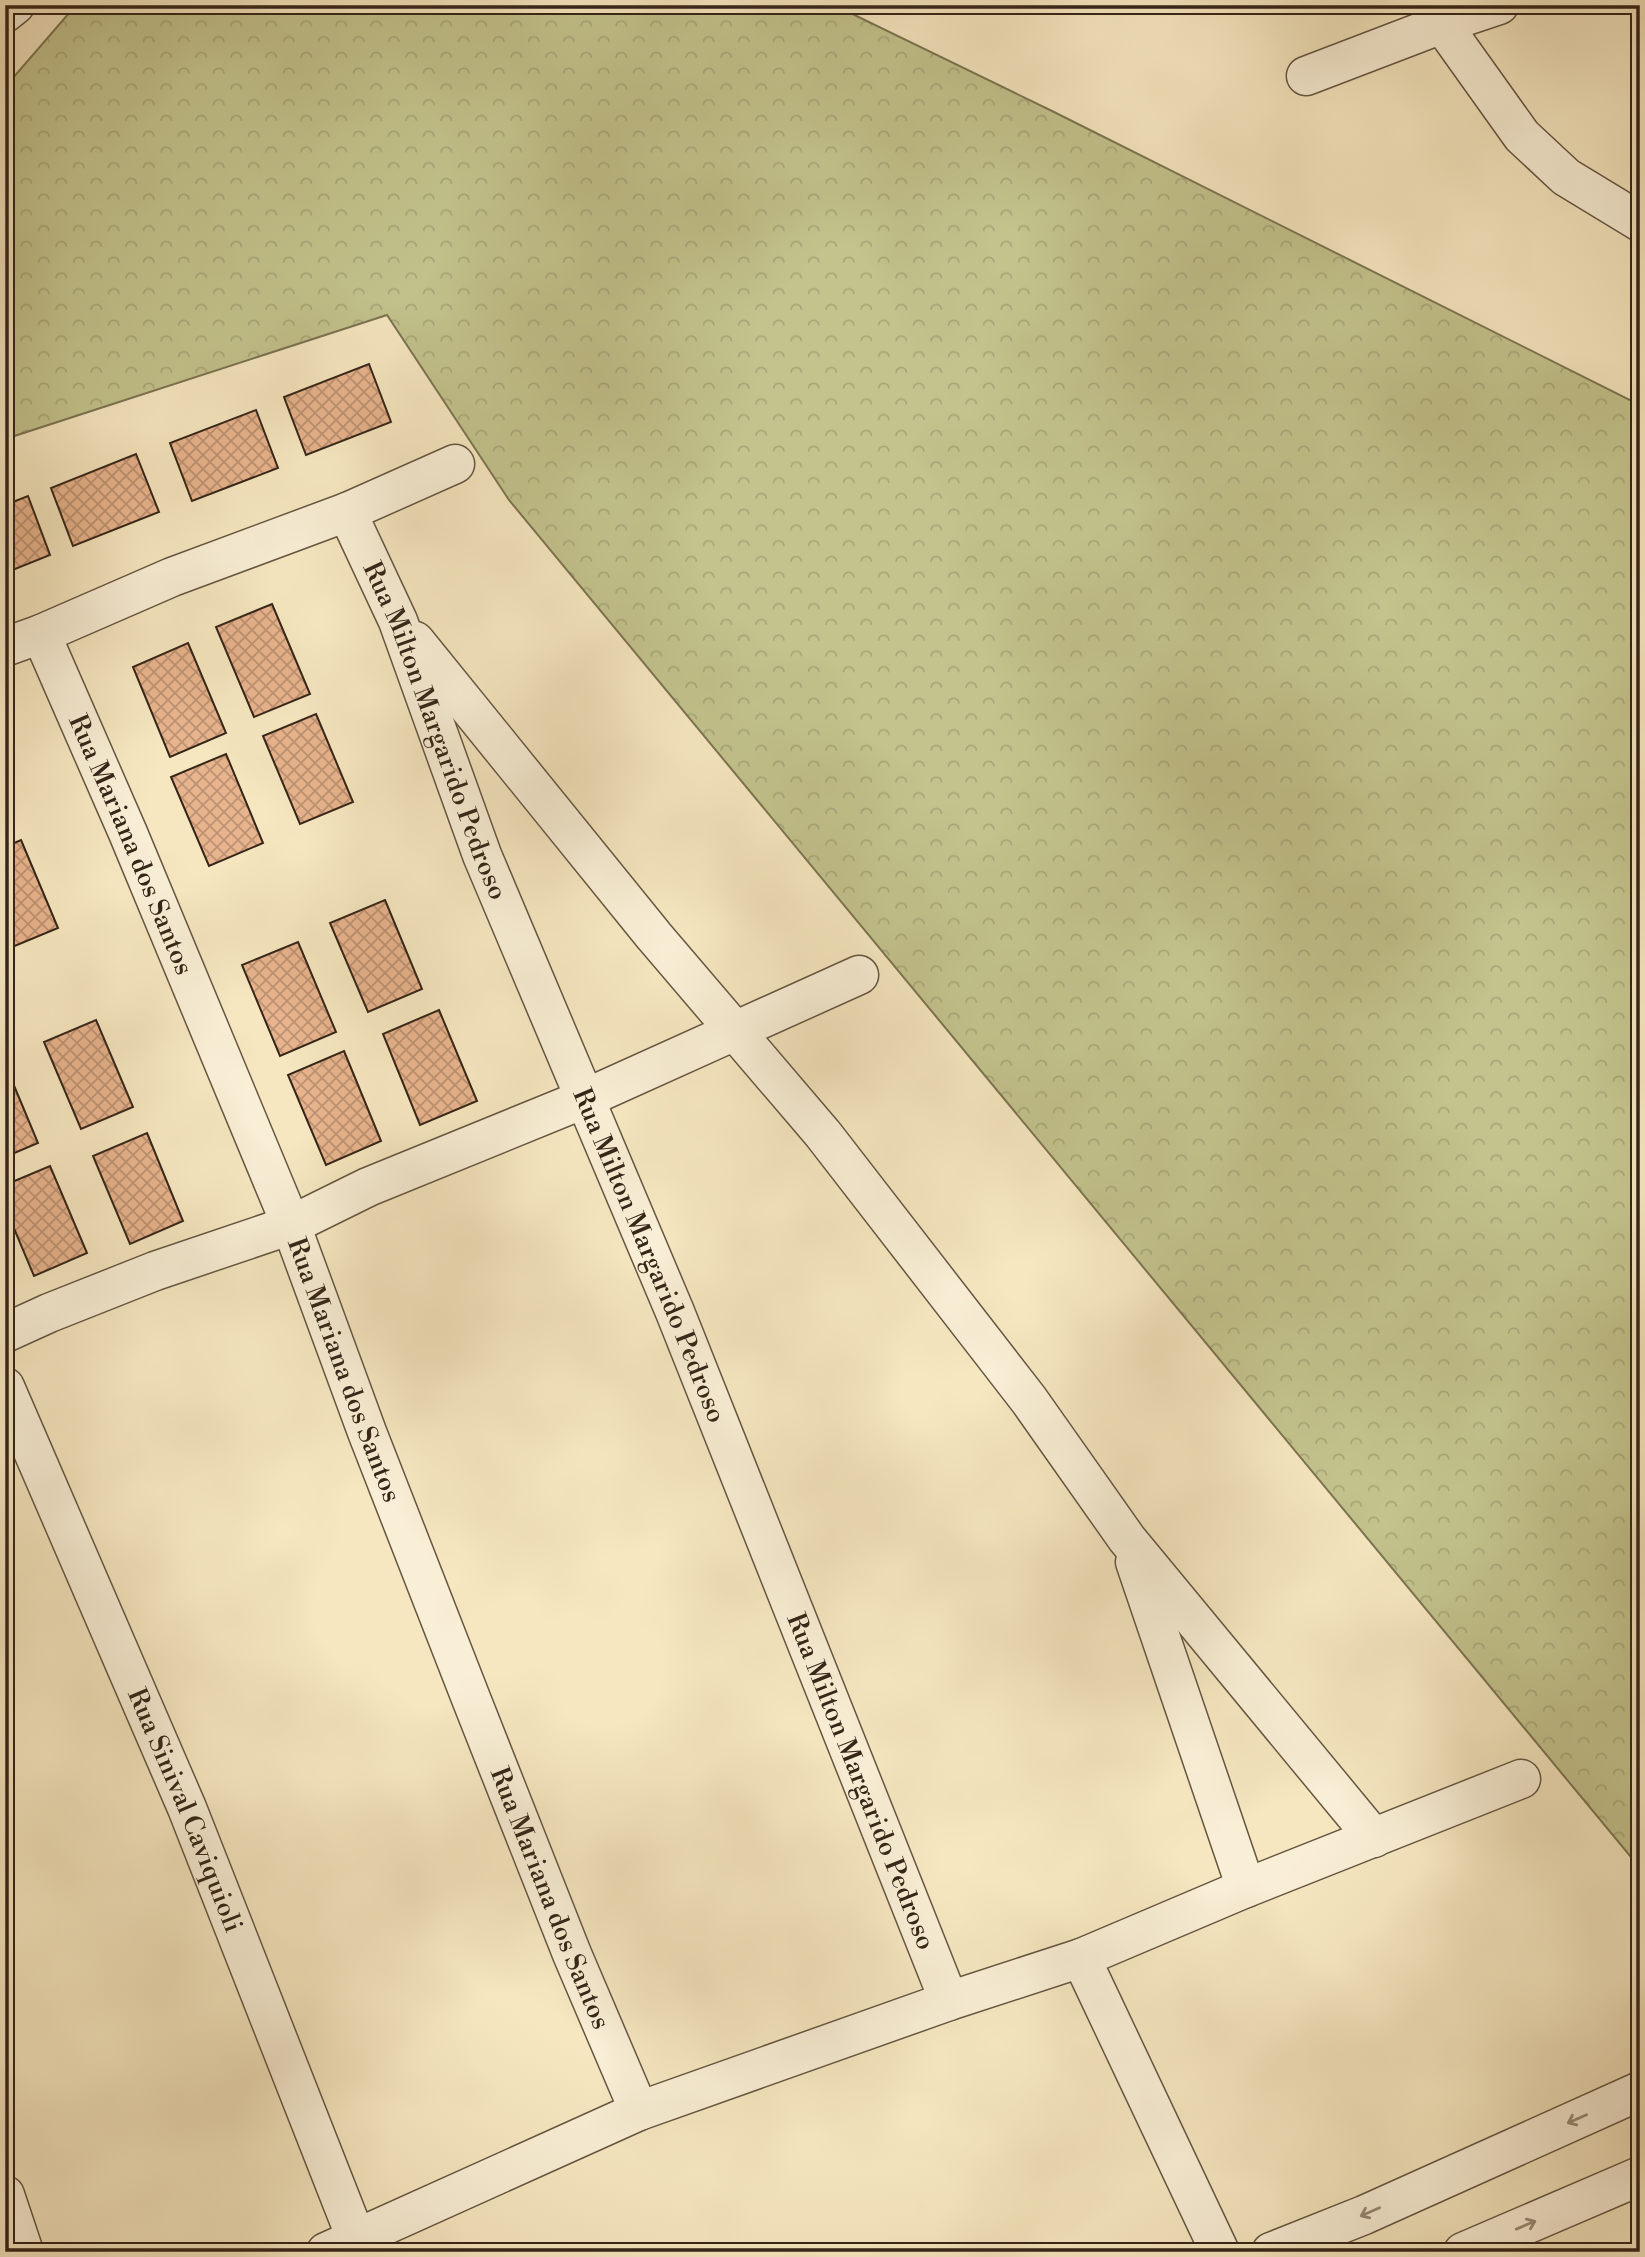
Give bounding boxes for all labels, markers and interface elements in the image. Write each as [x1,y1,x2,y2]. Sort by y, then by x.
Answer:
street label: Rua Milton Margarido Pedroso [355,557,514,905]
street label: Rua Mariana dos Santos [61,710,200,980]
street label: Rua Milton Margarido Pedroso [565,1083,732,1428]
street label: Rua Mariana dos Santos [280,1233,408,1507]
street label: Rua Milton Margarido Pedroso [779,1609,942,1955]
street label: Rua Sinival Caviquioli [120,1684,249,1937]
street label: Rua Mariana dos Santos [483,1763,617,2034]
one-way arrow [1567,2113,1589,2126]
one-way arrow [1360,2206,1381,2219]
one-way arrow [1514,2218,1536,2231]

